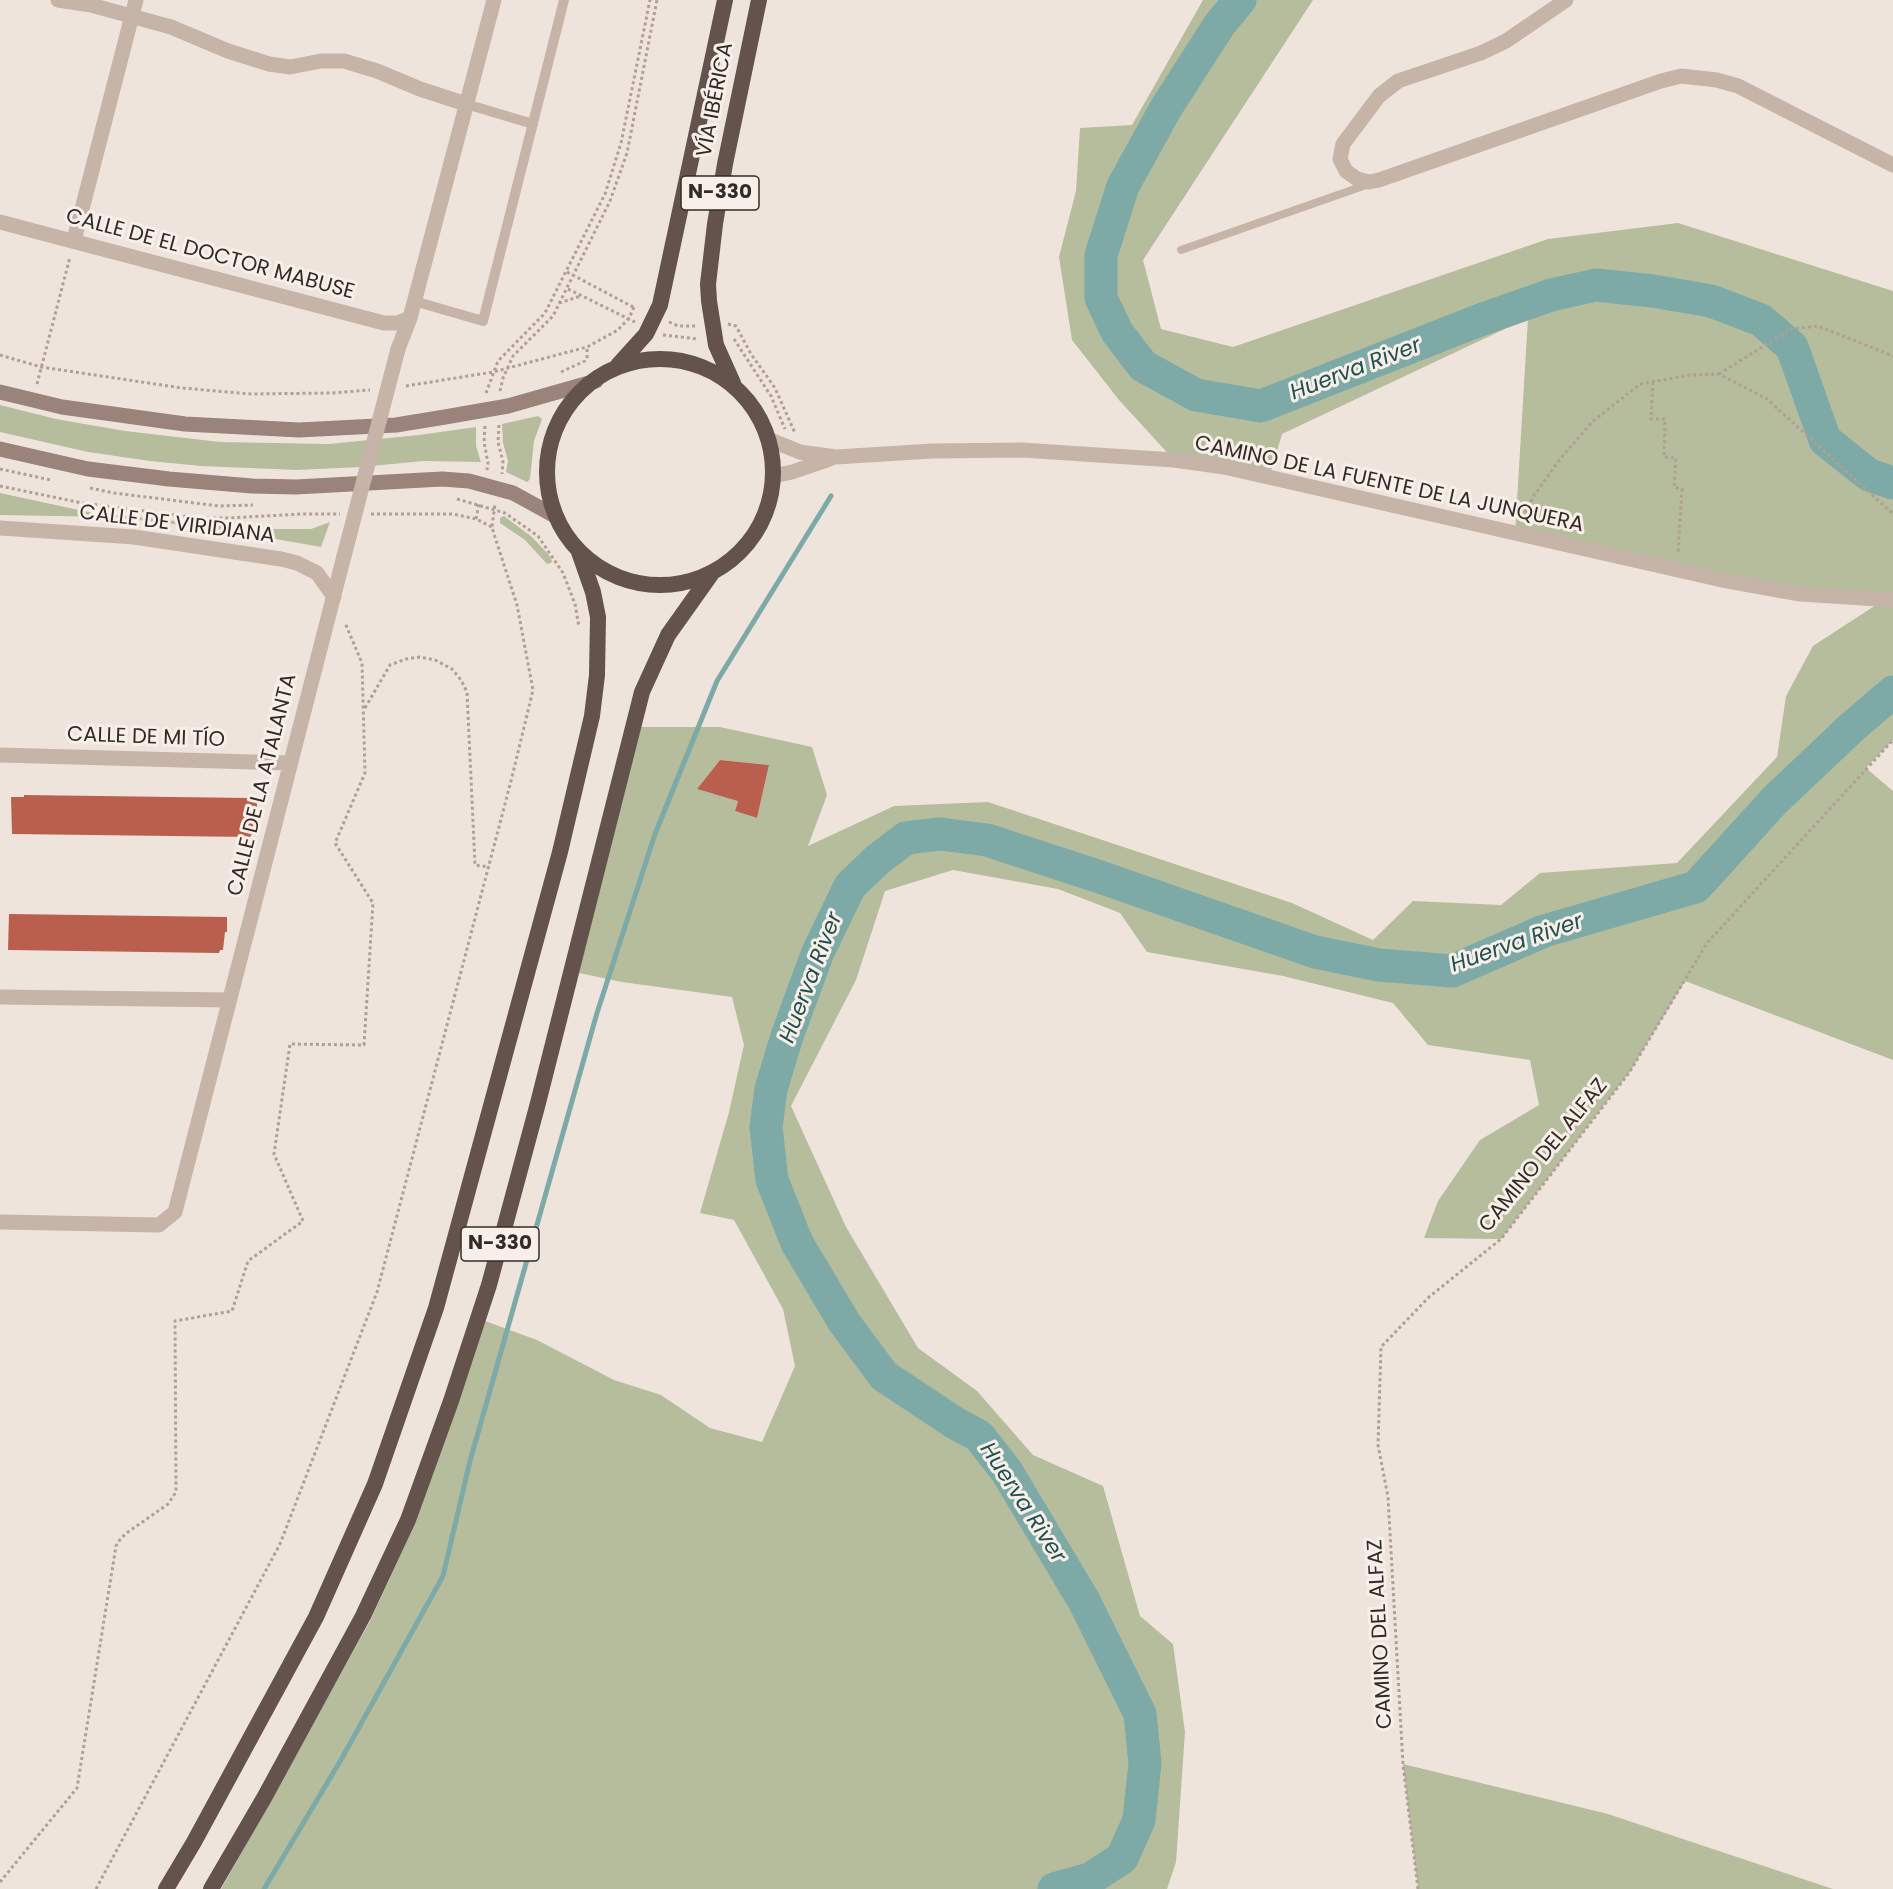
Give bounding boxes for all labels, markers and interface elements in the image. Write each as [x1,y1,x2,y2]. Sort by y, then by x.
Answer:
street label: VÍA IBÉRICA [693,41,739,159]
road number: N-330 [681,176,759,210]
street label: CALLE DE EL DOCTOR MABUSE [63,204,357,306]
water label: Huerva River [1287,333,1425,407]
street label: CAMINO DE LA FUENTE DE LA JUNQUERA [1192,431,1586,539]
street label: CALLE DE VIRIDIANA [78,501,276,549]
street label: CALLE DE LA ATALANTA [223,671,303,899]
street label: CALLE DE MI TÍO [67,723,225,753]
water label: Huerva River [775,909,849,1047]
water label: Huerva River [1448,909,1586,979]
street label: CAMINO DEL ALFAZ [1474,1074,1614,1238]
road number: N-330 [461,1227,539,1261]
water label: Huerva River [973,1438,1071,1568]
street label: CAMINO DEL ALFAZ [1363,1538,1399,1730]

